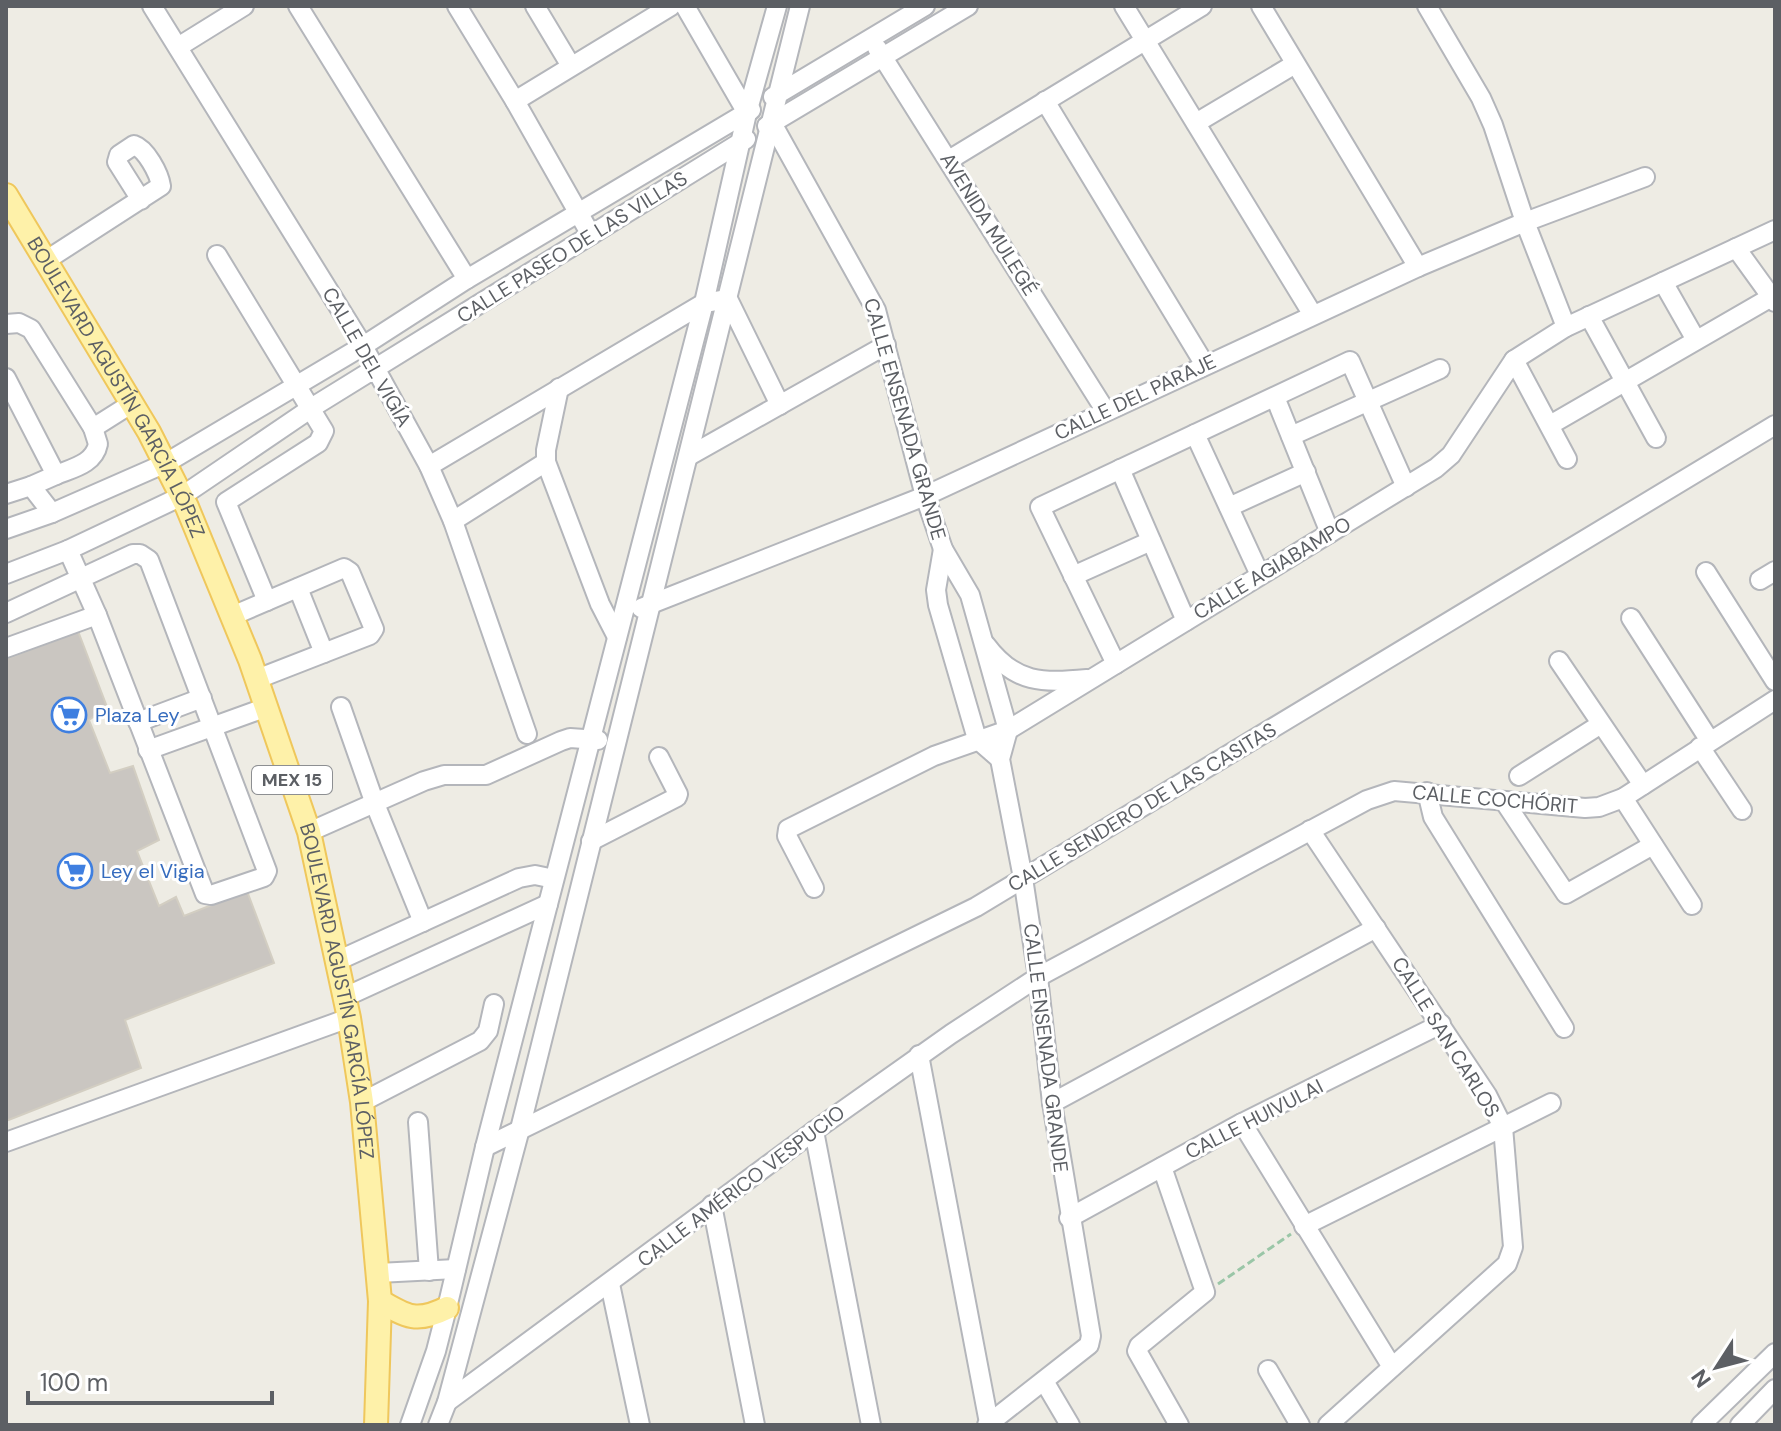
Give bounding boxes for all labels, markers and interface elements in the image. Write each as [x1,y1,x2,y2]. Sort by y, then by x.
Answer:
street label: AVENIDA MULEGÉ [934,148,1044,300]
street label: CALLE PASEO DE LAS VILLAS [452,165,692,329]
street label: BOULEVARD AGUSTÍN GARCÍA LÓPEZ [21,232,211,542]
street label: CALLE DEL VIGÍA [316,282,418,432]
street label: CALLE ENSENADA GRANDE [858,295,952,543]
street label: CALLE DEL PARAJE [1050,348,1220,446]
street label: CALLE AGIABAMPO [1188,511,1356,625]
supermarket icon: Plaza Ley [50,696,88,734]
place label: Plaza Ley [95,702,180,728]
street label: CALLE SENDERO DE LAS CASITAS [1003,716,1281,898]
road number: MEX 15 [252,766,332,794]
street label: CALLE COCHÓRIT [1411,779,1579,819]
street label: BOULEVARD AGUSTÍN GARCÍA LÓPEZ [294,819,380,1160]
supermarket icon: Ley el Vigia [56,852,94,890]
place label: Ley el Vigia [101,858,205,884]
street label: CALLE ENSENADA GRANDE [1018,922,1074,1174]
street label: CALLE SAN CARLOS [1386,952,1506,1122]
street label: CALLE HUIVULAI [1181,1073,1327,1165]
street label: CALLE AMÉRICO VESPUCIO [632,1099,850,1273]
north arrow [1677,1327,1757,1407]
scale bar [28,1355,272,1405]
text: N [1685,1363,1718,1393]
text: 100 m [40,1367,108,1398]

